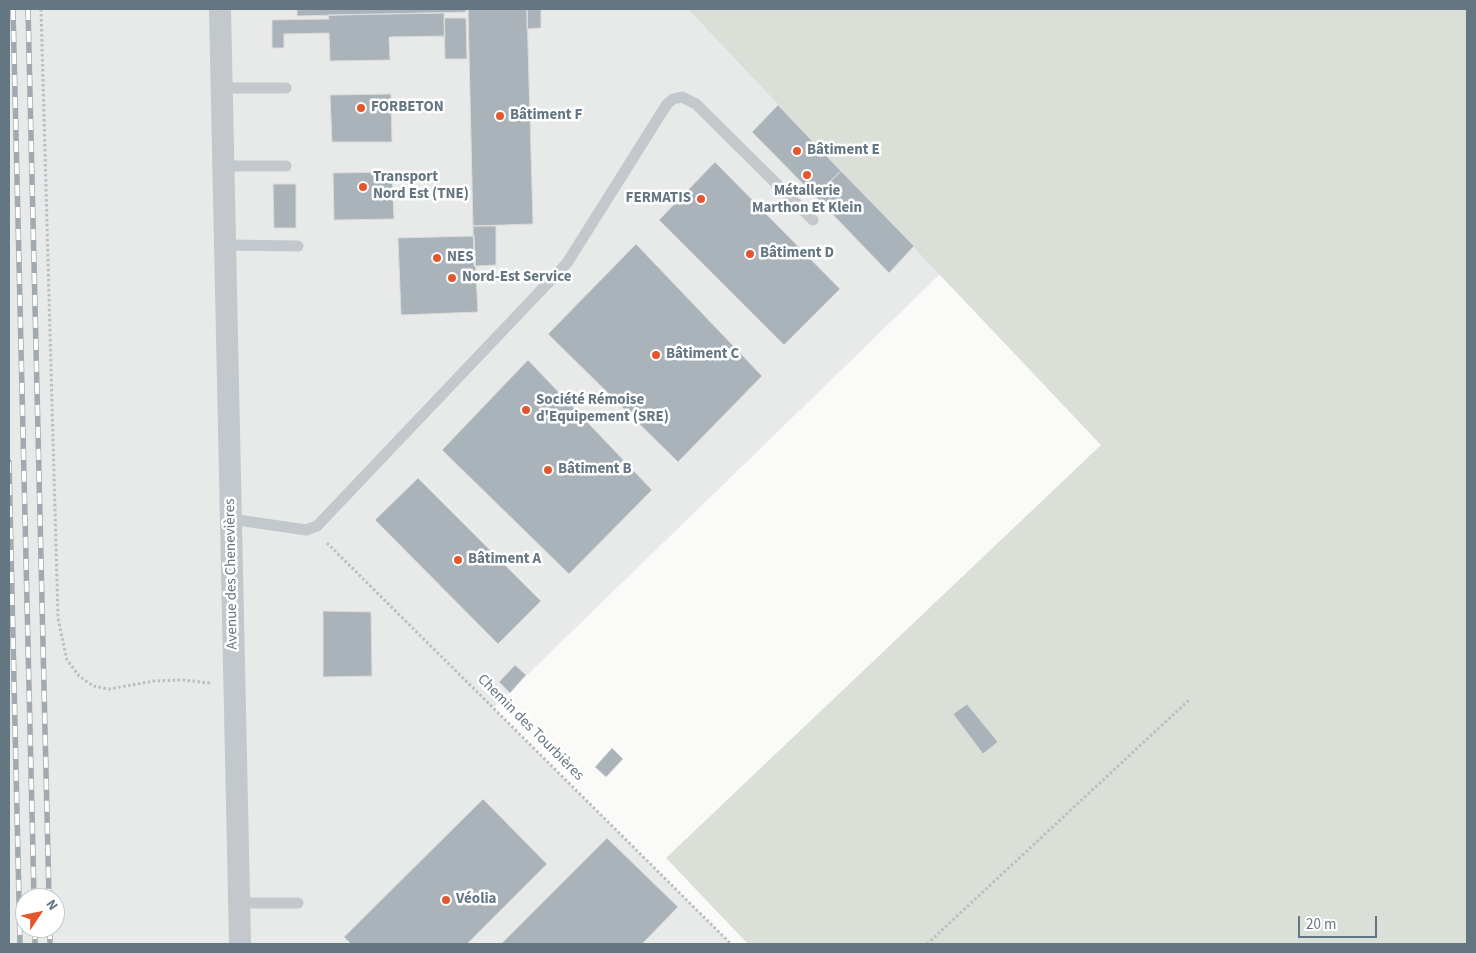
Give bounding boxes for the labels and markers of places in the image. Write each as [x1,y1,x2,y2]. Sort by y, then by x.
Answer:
place label: FORBETON [371,99,444,117]
marker: FORBETON [355,102,367,114]
place label: Bâtiment F [510,107,582,125]
marker: Bâtiment F [494,110,506,122]
place label: Bâtiment E [807,142,880,160]
marker: Bâtiment E [791,145,803,157]
place label: Transport Nord Est (TNE) [373,169,469,204]
marker: Métallerie Marthon Et Klein [801,169,813,181]
marker: Transport Nord Est (TNE) [357,181,369,193]
place label: Métallerie Marthon Et Klein [752,183,862,218]
place label: FERMATIS [626,190,691,208]
marker: FERMATIS [695,193,707,205]
place label: Bâtiment D [760,245,834,263]
marker: Bâtiment D [744,248,756,260]
place label: NES [447,249,474,267]
marker: NES [431,252,443,264]
place label: Nord-Est Service [462,269,572,287]
marker: Nord-Est Service [446,272,458,284]
place label: Bâtiment C [666,346,739,364]
marker: Bâtiment C [650,349,662,361]
place label: Société Rémoise d'Equipement (SRE) [536,392,669,427]
marker: Société Rémoise d'Equipement (SRE) [520,404,532,416]
place label: Bâtiment B [558,461,632,479]
marker: Bâtiment B [542,464,554,476]
place label: Bâtiment A [468,551,541,569]
marker: Bâtiment A [452,554,464,566]
place label: Véolia [456,891,496,909]
marker: Véolia [440,894,452,906]

